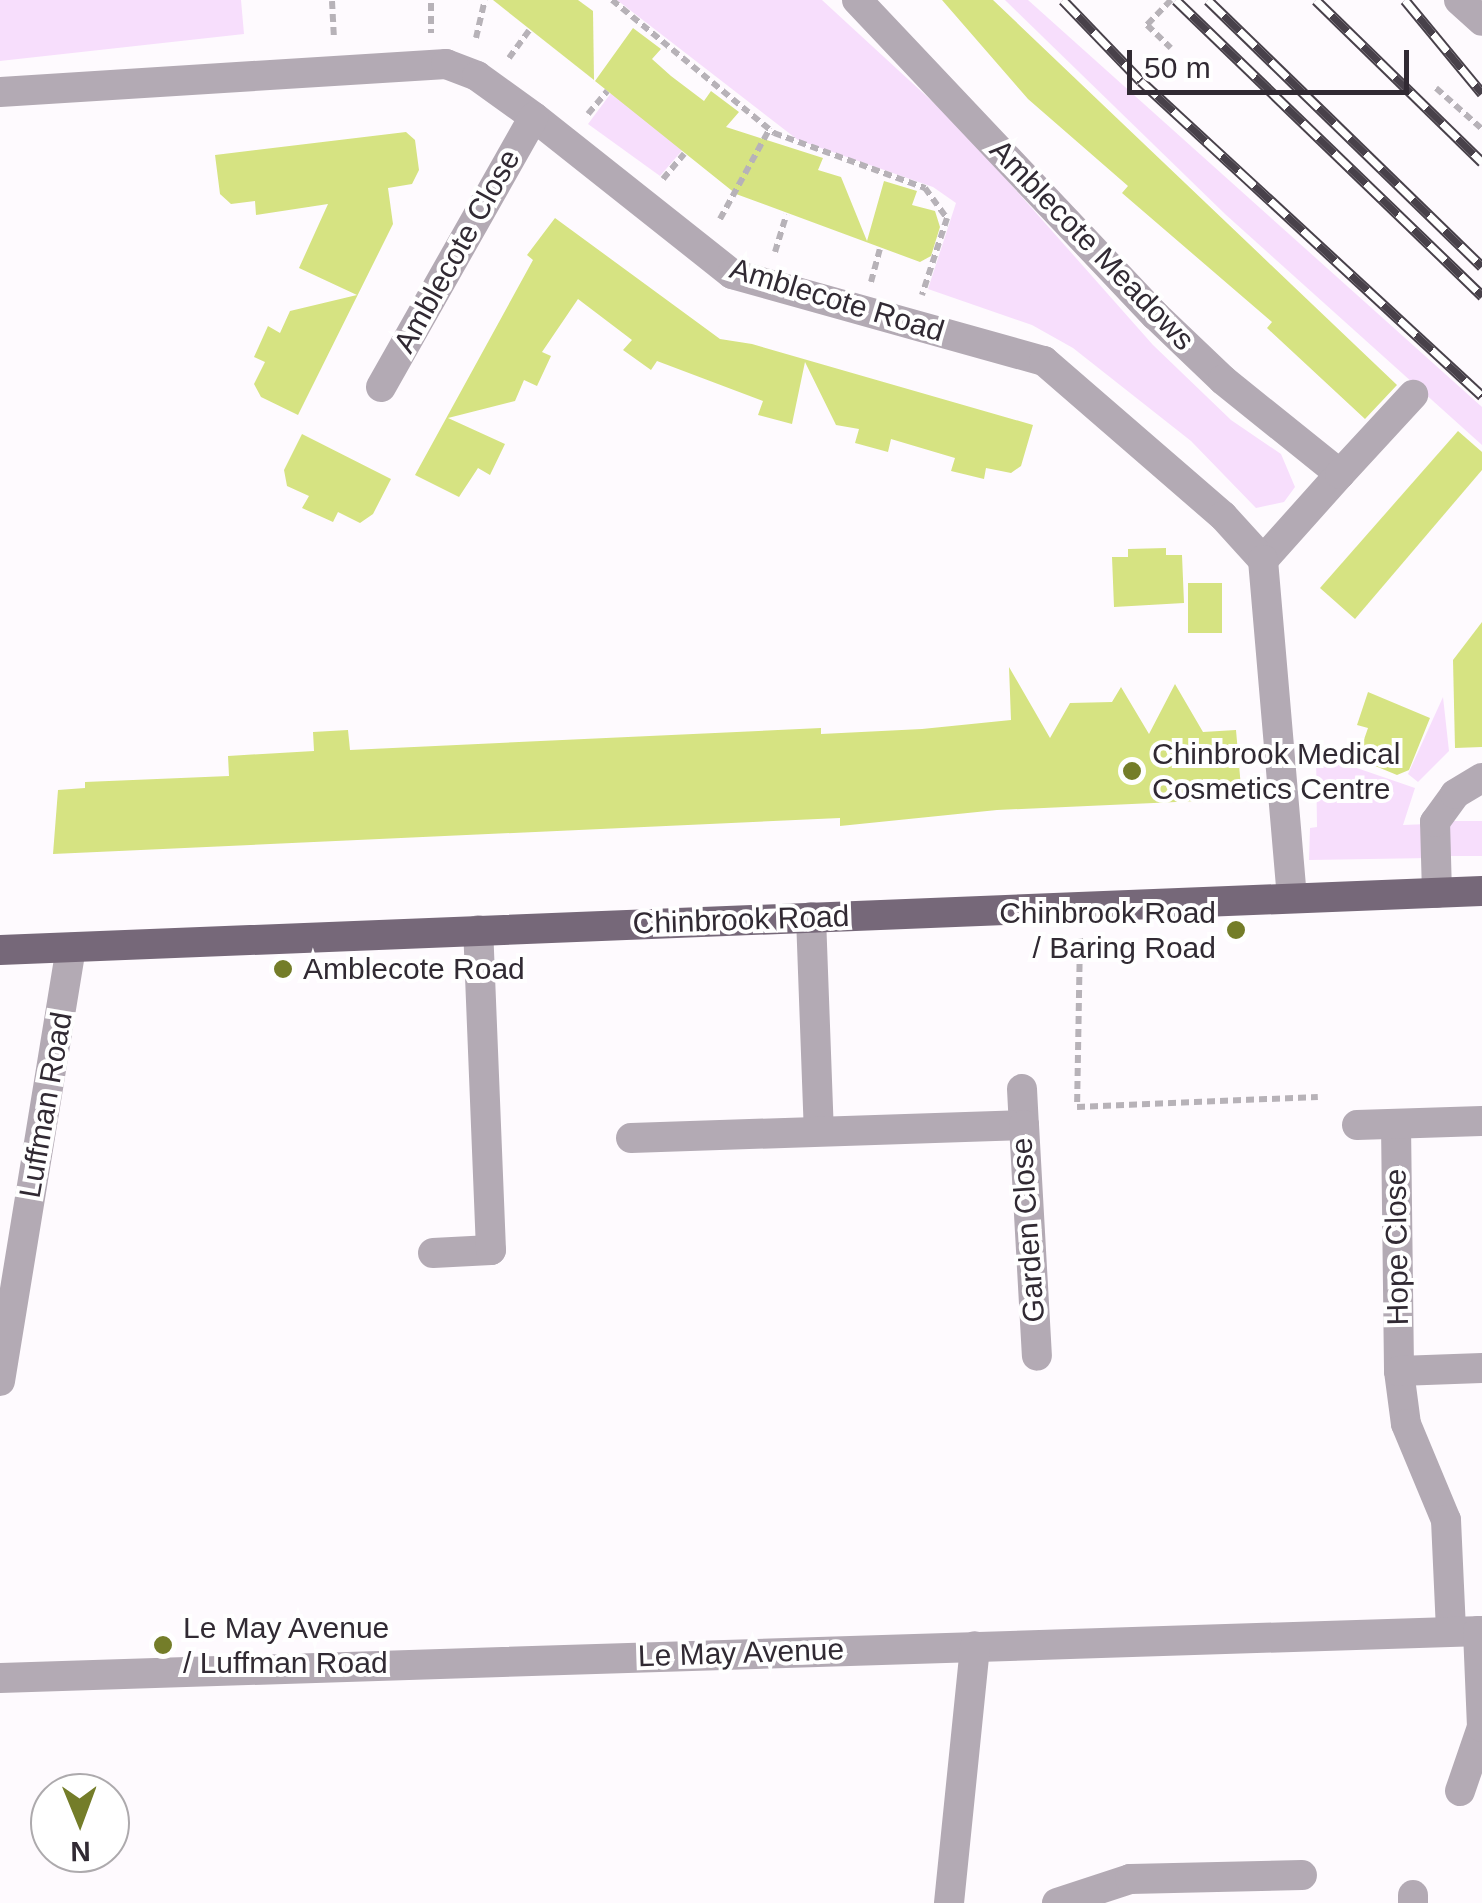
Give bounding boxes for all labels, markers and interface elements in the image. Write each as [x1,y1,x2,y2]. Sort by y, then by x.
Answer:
scale bar [1132,30,1414,92]
text: 50 m [1144,51,1211,84]
street label: Amblecote Meadows [982,132,1202,358]
street label: Amblecote Close [386,143,528,359]
street label: Amblecote Road [726,250,948,350]
place label: Chinbrook Medical Cosmetics Centre [1152,736,1400,806]
marker: Chinbrook Medical Cosmetics Centre [1121,760,1143,782]
place label: Chinbrook Road / Baring Road [999,895,1216,966]
street label: Chinbrook Road [632,898,850,942]
marker: Chinbrook Road / Baring Road [1225,919,1247,941]
place label: Amblecote Road [303,951,525,987]
marker: Amblecote Road [272,958,294,980]
street label: Luffman Road [12,1009,80,1201]
street label: Garden Close [1004,1136,1052,1324]
street label: Hope Close [1378,1168,1416,1326]
place label: Le May Avenue / Luffman Road [183,1610,391,1680]
street label: Le May Avenue [636,1631,846,1675]
marker: Le May Avenue / Luffman Road [152,1634,174,1656]
north arrow [30,1773,130,1873]
text: N [70,1836,91,1867]

